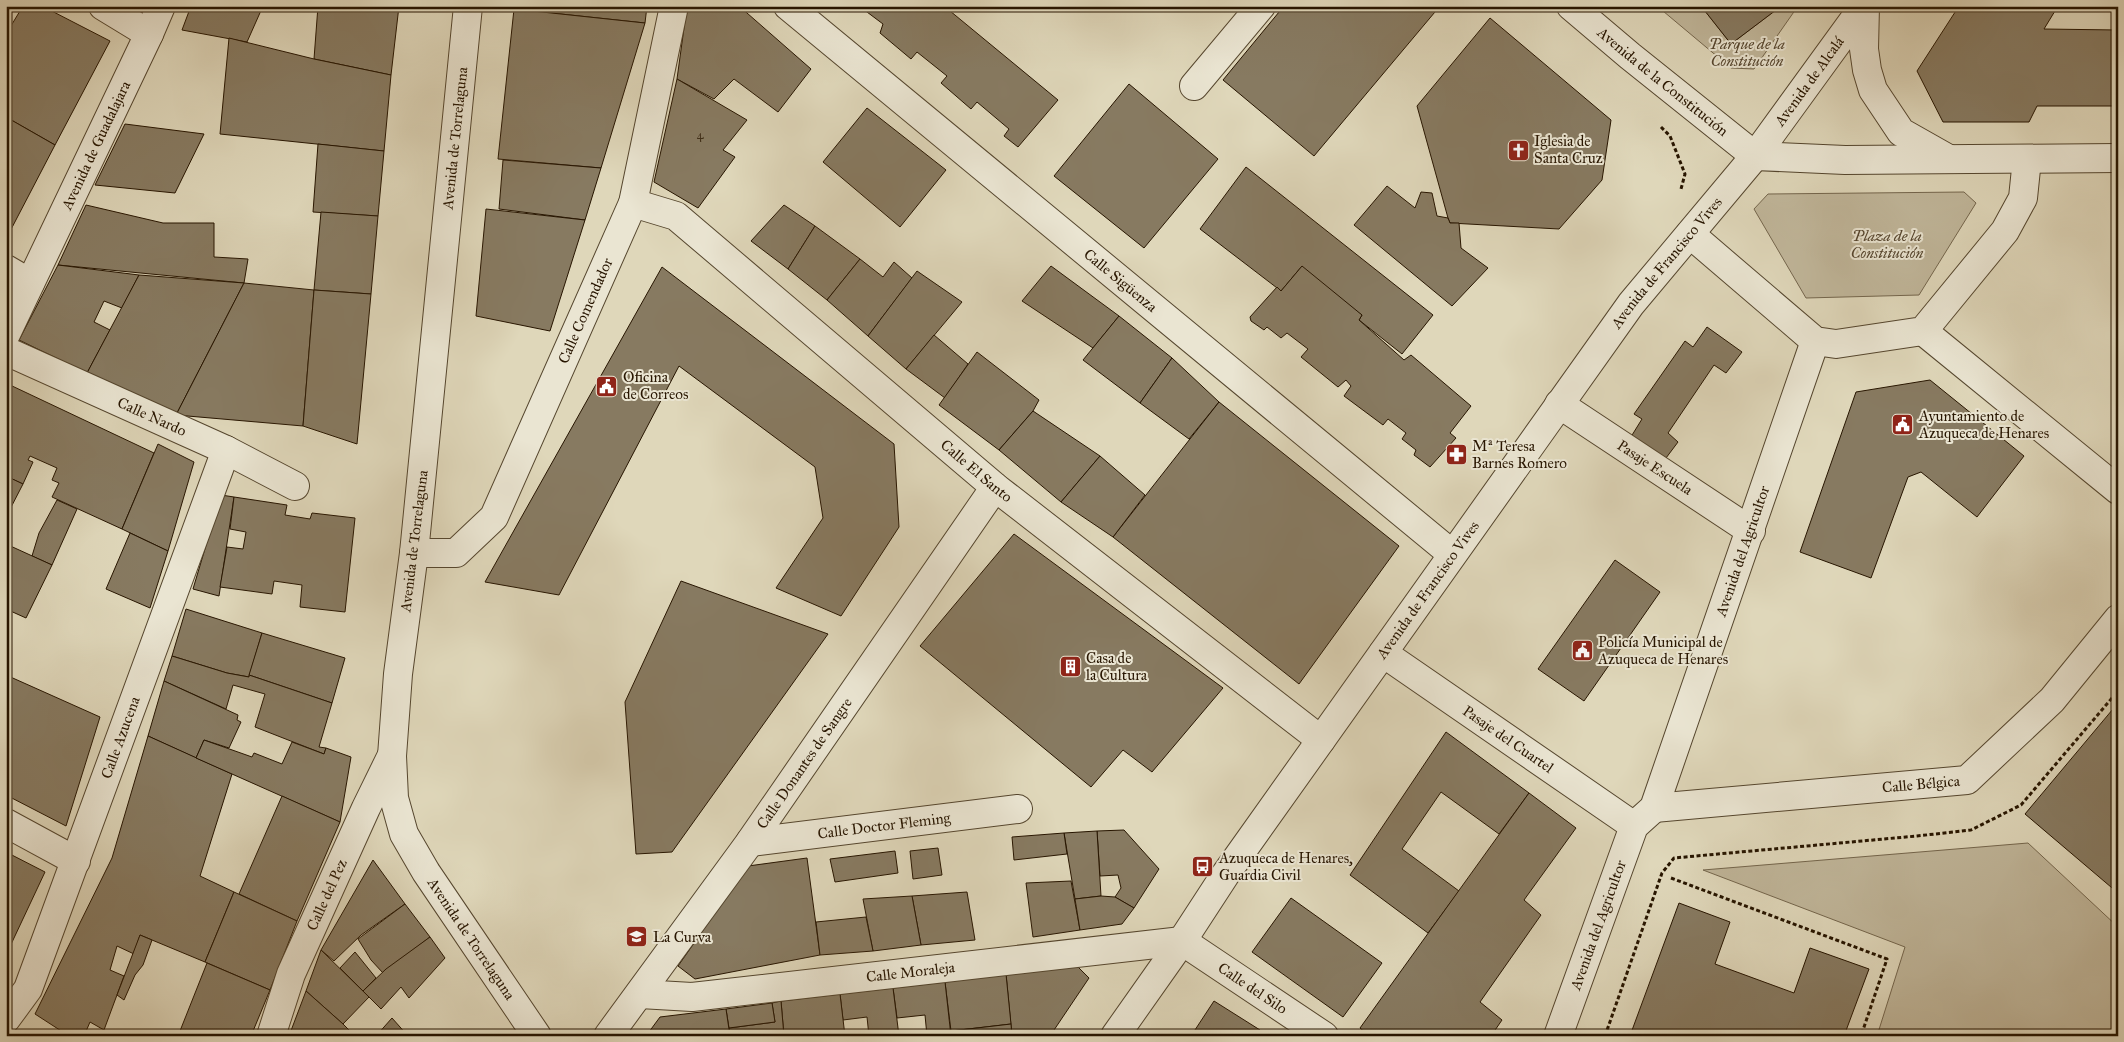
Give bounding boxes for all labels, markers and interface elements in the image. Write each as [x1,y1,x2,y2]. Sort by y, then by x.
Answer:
street label: Avenida de la Constitución [1593,23,1732,140]
street label: Avenida de Alcalá [1770,33,1848,130]
park label: Parque de la Constitución [1709,35,1785,70]
street label: Avenida de Torrelaguna [438,65,471,211]
street label: Avenida de Guadalajara [57,77,135,214]
house number: 4 [697,128,704,142]
place label: Iglesia de Santa Cruz [1534,132,1603,167]
church icon: Iglesia de Santa Cruz [1506,138,1530,162]
street label: Avenida de Francisco Vives [1607,193,1726,333]
park label: Plaza de la Constitución [1851,227,1924,262]
street label: Calle Sigüenza [1080,245,1161,316]
street label: Calle Comendador [554,255,617,366]
place label: Oficina de Correos [623,368,688,403]
public building icon: Oficina de Correos [595,374,619,398]
street label: Calle Nardo [115,393,189,440]
place label: Ayuntamiento de Azuqueca de Henares [1918,407,2049,443]
public building icon: Ayuntamiento de Azuqueca de Henares [1891,413,1915,437]
street label: Calle El Santo [937,436,1016,506]
street label: Pasaje Escuela [1614,436,1697,499]
place label: Mª Teresa Barnes Romero [1472,437,1567,472]
pharmacy icon: Mª Teresa Barnes Romero [1444,443,1468,467]
street label: Avenida de Torrelaguna [396,468,432,614]
street label: Avenida del Agricultor [1711,483,1774,620]
street label: Avenida de Francisco Vives [1372,517,1483,663]
place label: Policía Municipal de Azuqueca de Henares [1597,633,1728,669]
public building icon: Policía Municipal de Azuqueca de Henares [1570,639,1594,663]
place label: Casa de la Cultura [1086,649,1148,684]
building icon: Casa de la Cultura [1058,655,1082,679]
street label: Calle Azucena [97,693,144,781]
street label: Calle Donantes de Sangre [753,694,856,832]
street label: Pasaje del Cuartel [1459,702,1558,777]
street label: Calle Bélgica [1881,772,1961,797]
street label: Calle Doctor Fleming [816,808,952,843]
place label: Azuqueca de Henares, Guardia Civil [1218,849,1353,884]
bus stop icon: Azuqueca de Henares, Guardia Civil [1191,855,1215,879]
street label: Calle del Pez [303,856,351,933]
street label: Avenida del Agricultor [1566,857,1630,993]
street label: Avenida de Torrelaguna [423,874,519,1004]
school or university icon: La Curva [625,925,649,949]
place label: La Curva [653,928,712,946]
street label: Calle Moraleja [865,958,957,986]
street label: Calle del Silo [1215,959,1291,1018]

